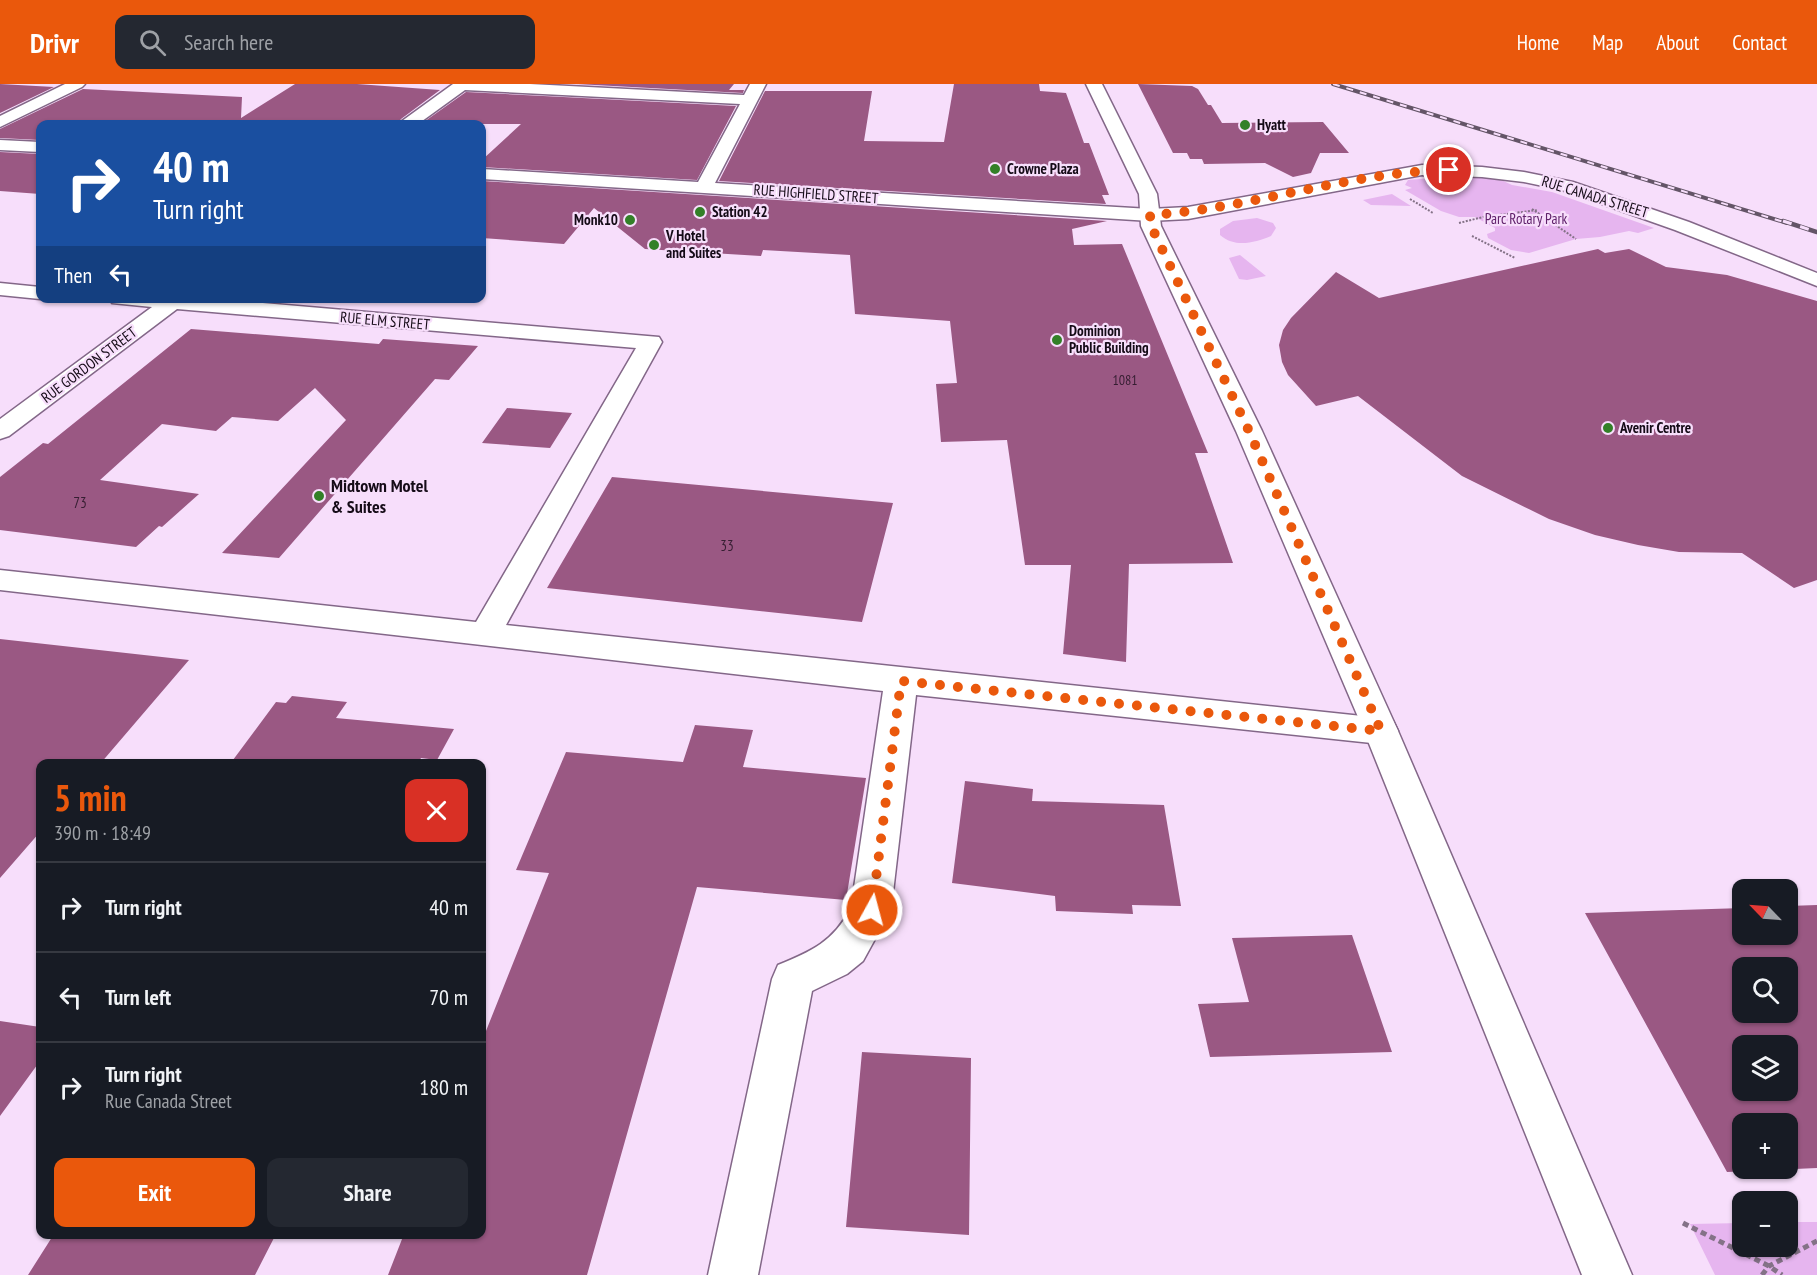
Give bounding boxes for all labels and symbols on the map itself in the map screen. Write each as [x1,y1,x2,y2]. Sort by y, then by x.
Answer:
place label: Hyatt [1257,115,1286,134]
marker: Hyatt [1238,118,1252,132]
pin [1423,144,1474,195]
place label: Crowne Plaza [1007,159,1079,178]
marker: Crowne Plaza [988,162,1002,176]
street label: RUE CANADA STREET [1539,171,1651,222]
street label: RUE HIGHFIELD STREET [753,180,879,207]
place label: Station 42 [712,202,768,221]
marker: Station 42 [693,205,707,219]
park label: Parc Rotary Park [1485,209,1568,228]
place label: Monk10 [574,210,618,229]
marker: Monk10 [623,213,637,227]
place label: V Hotel and Suites [665,226,721,262]
marker: V Hotel and Suites [647,238,661,252]
street label: RUE ELM STREET [339,307,431,334]
place label: Dominion Public Building [1069,321,1149,357]
street label: RUE GORDON STREET [37,322,140,407]
marker: Dominion Public Building [1050,333,1064,347]
house number: 1081 [1112,371,1138,389]
place label: Avenir Centre [1619,418,1691,437]
marker: Avenir Centre [1601,421,1615,435]
place label: Midtown Motel & Suites [331,474,429,518]
marker: Midtown Motel & Suites [312,489,326,503]
house number: 73 [73,493,87,512]
house number: 33 [720,536,734,555]
position arrow [840,878,904,942]
north arrow [1732,879,1798,945]

